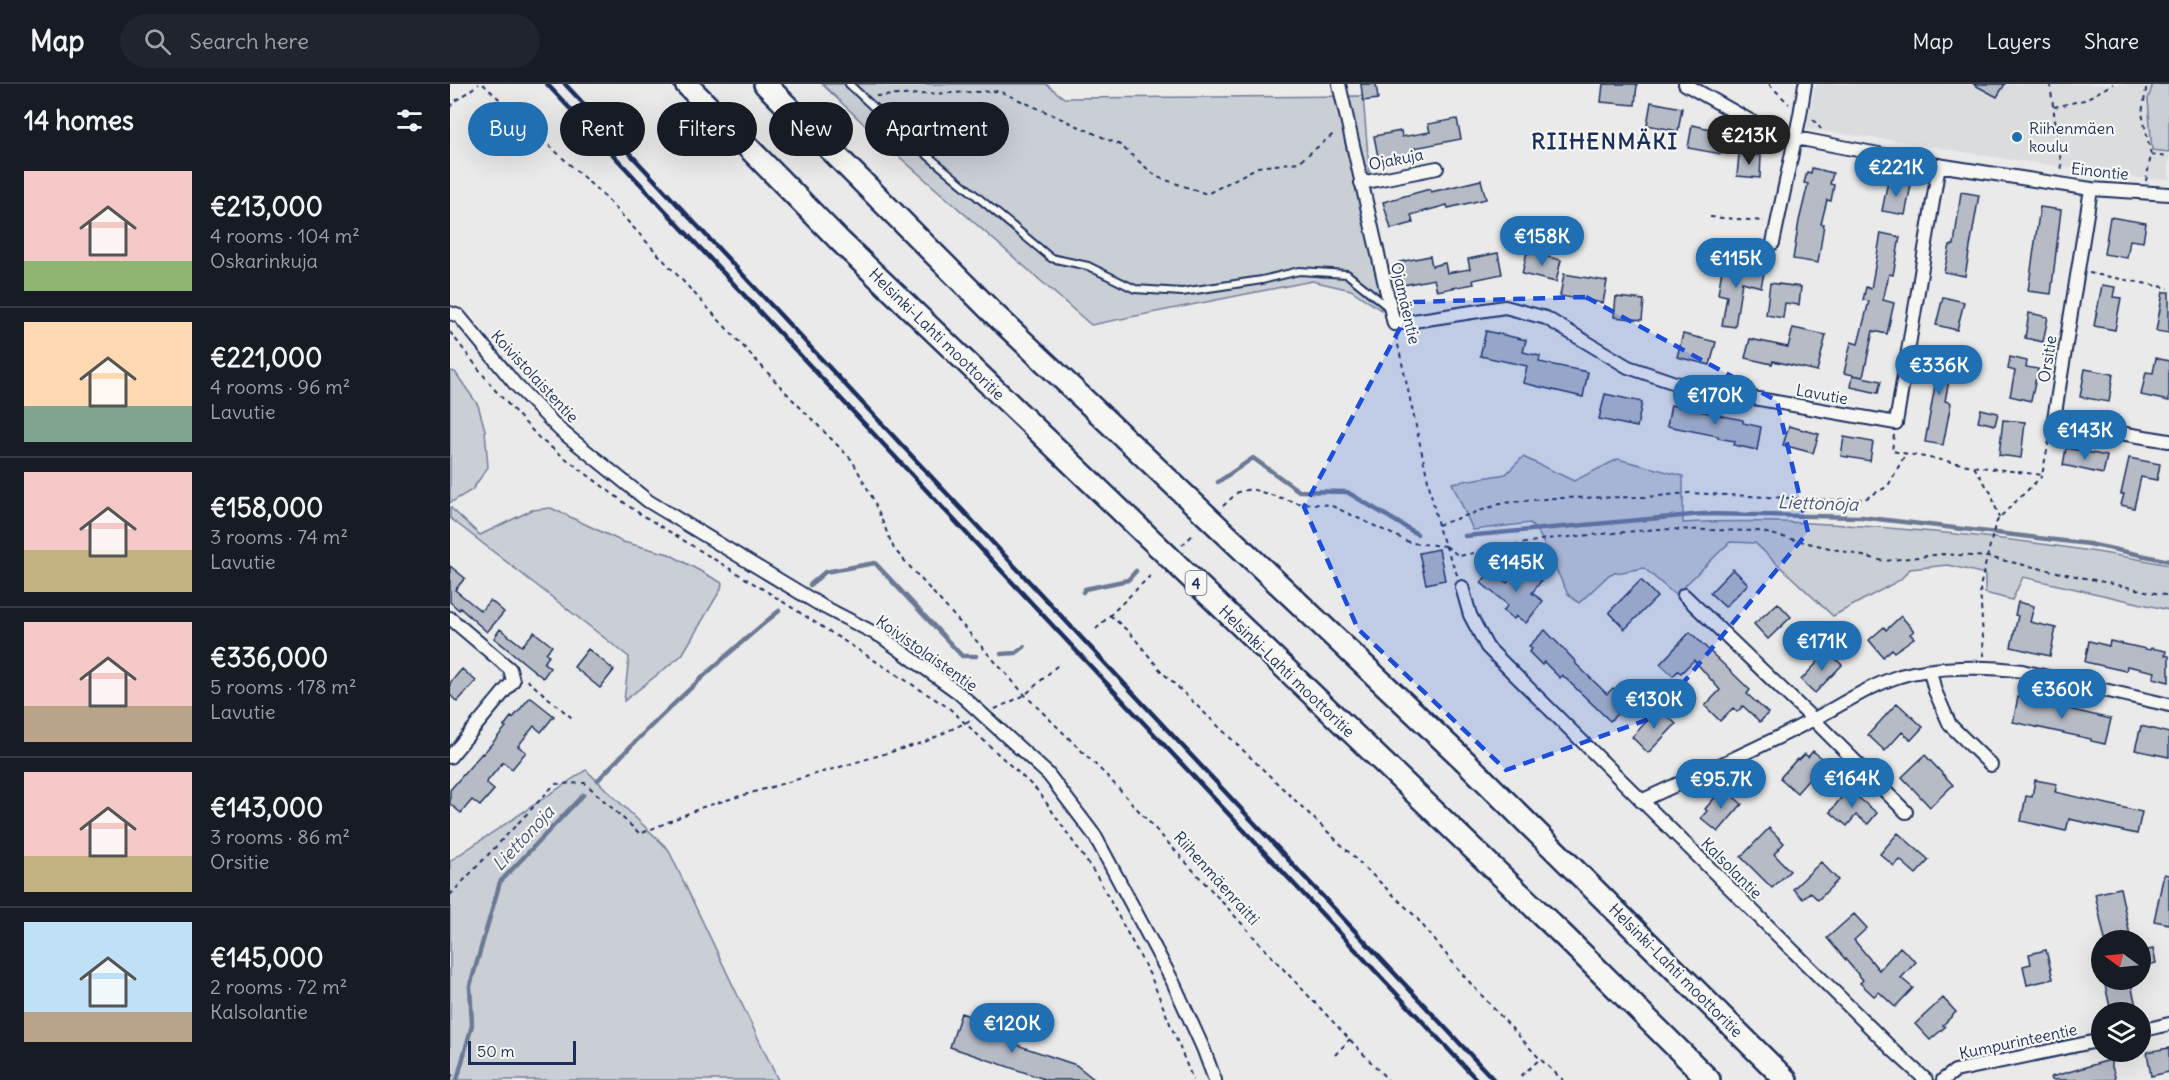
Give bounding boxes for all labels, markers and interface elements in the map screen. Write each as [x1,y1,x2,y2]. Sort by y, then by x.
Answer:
search box [120,14,540,68]
text: Map [30,23,84,59]
icon: search [141,25,174,58]
text: Search here [189,27,309,55]
text: Map [1913,28,1953,55]
text: Layers [1986,28,2051,55]
text: Share [2084,28,2139,55]
chip: Buy [468,102,548,156]
chip: Rent [560,102,645,156]
chip: Filters [657,102,757,156]
chip: New [769,102,853,156]
chip: Apartment [865,102,1009,156]
text: 14 homes [24,104,134,137]
icon: filters [393,104,426,137]
pin: €213K [1707,115,1791,166]
place label: Riihenmäen koulu [2029,118,2114,156]
text: €213K [1721,122,1777,147]
district label: RIIHENMÄKI [1531,127,1679,155]
marker: Riihenmäen koulu [2010,130,2024,144]
street label: Ojakuja [1367,144,1425,174]
pin: €221K [1854,147,1938,198]
text: €221K [1868,154,1924,179]
street label: Einontie [2070,158,2130,184]
text: €213,000 [210,190,323,223]
icon: home [72,195,144,267]
pin: €158K [1500,216,1584,267]
text: 4 rooms · 104 m² [210,223,360,248]
text: €158K [1514,223,1570,248]
pin: €115K [1694,238,1778,289]
text: €115K [1710,245,1762,270]
text: Oskarinkuja [210,248,318,273]
street label: Ojamäentie [1387,260,1425,346]
street label: Helsinki-Lahti moottoritie [865,264,1009,404]
street label: Koivistolaistentie [487,325,583,427]
street label: Orsitie [2033,334,2061,384]
text: €221,000 [210,341,322,374]
pin: €336K [1897,345,1981,396]
icon: home [72,346,144,418]
text: €336K [1909,352,1969,377]
text: 4 rooms · 96 m² [210,374,350,399]
pin: €170K [1673,375,1757,426]
street label: Lavutie [1794,380,1850,408]
text: €170K [1687,382,1743,407]
text: Lavutie [210,399,276,424]
pin: €143K [2043,410,2127,461]
text: €143K [2057,417,2113,442]
water label: Liettonoja [1777,490,1860,516]
text: €158,000 [210,491,323,524]
icon: home [72,496,144,568]
text: 3 rooms · 74 m² [210,524,348,549]
pin: €145K [1474,542,1558,593]
text: Lavutie [210,549,276,574]
text: €145K [1488,549,1544,574]
road number: 4 [1186,571,1206,595]
street label: Helsinki-Lahti moottoritie [1215,601,1359,741]
street label: Koivistolaistentie [872,611,982,695]
pin: €171K [1780,621,1864,672]
text: €171K [1797,628,1847,653]
text: €336,000 [210,641,328,674]
icon: home [72,646,144,718]
pin: €360K [2020,669,2104,720]
text: 5 rooms · 178 m² [210,674,356,699]
text: €360K [2031,676,2093,701]
pin: €130K [1612,679,1696,730]
text: €130K [1625,686,1683,711]
text: Lavutie [210,699,276,724]
pin: €164K [1810,758,1894,809]
pin: €95.7K [1672,759,1770,810]
text: €164K [1824,765,1880,790]
text: €95.7K [1690,766,1752,791]
text: €143,000 [210,791,323,824]
icon: home [72,796,144,868]
water label: Liettonoja [487,799,560,875]
text: 3 rooms · 86 m² [210,824,350,849]
street label: Riihenmäenraitti [1170,827,1264,929]
street label: Kalsolantie [1697,833,1767,903]
text: Orsitie [210,849,269,874]
street label: Helsinki-Lahti moottoritie [1605,899,1747,1041]
north arrow [2091,930,2151,990]
map controls [2091,930,2151,1062]
text: €145,000 [210,941,324,974]
icon: home [72,946,144,1018]
text: 2 rooms · 72 m² [210,974,347,999]
text: Kalsolantie [210,999,308,1024]
button: layers [2091,1002,2151,1062]
pin: €120K [970,1003,1054,1054]
text: €120K [983,1010,1041,1035]
street label: Kumpurinteentie [1957,1019,2079,1063]
scale bar [468,1038,576,1066]
text: 50 m [477,1041,515,1061]

